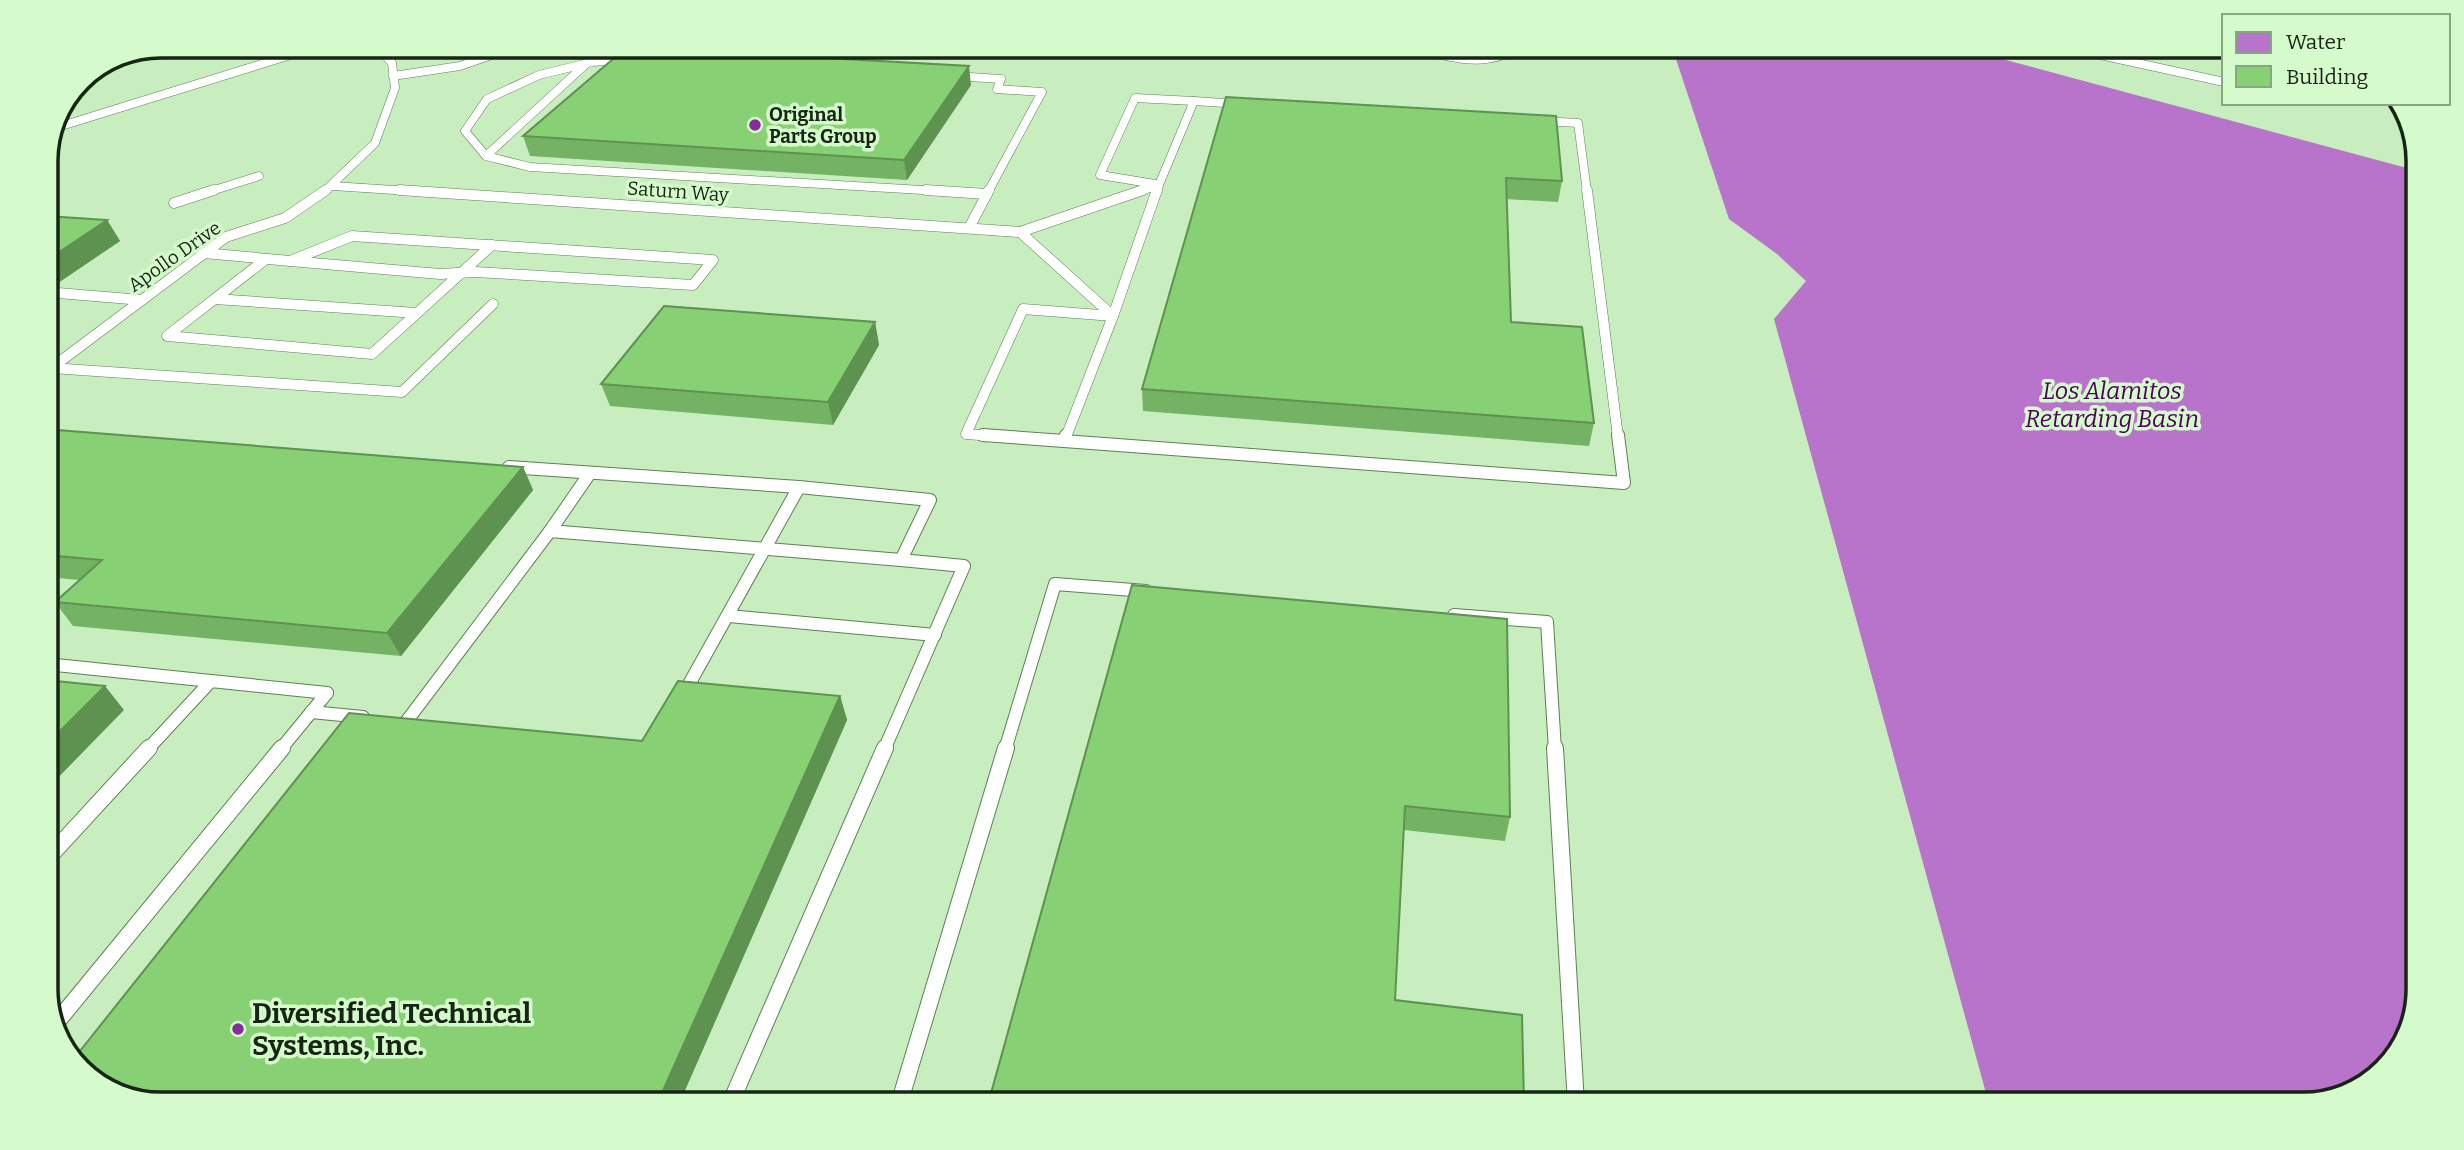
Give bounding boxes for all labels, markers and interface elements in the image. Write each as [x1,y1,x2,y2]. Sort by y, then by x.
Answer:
legend [2222,14,2450,105]
text: Water [2286,29,2345,55]
text: Building [2286,64,2369,90]
place label: Original Parts Group [769,103,877,148]
marker: Original Parts Group [747,117,763,133]
street label: Saturn Way [626,176,730,207]
street label: Apollo Drive [124,216,225,297]
water label: Los Alamitos Retarding Basin [2025,377,2199,433]
place label: Diversified Technical Systems, Inc. [252,997,532,1062]
marker: Diversified Technical Systems, Inc. [230,1021,246,1037]

